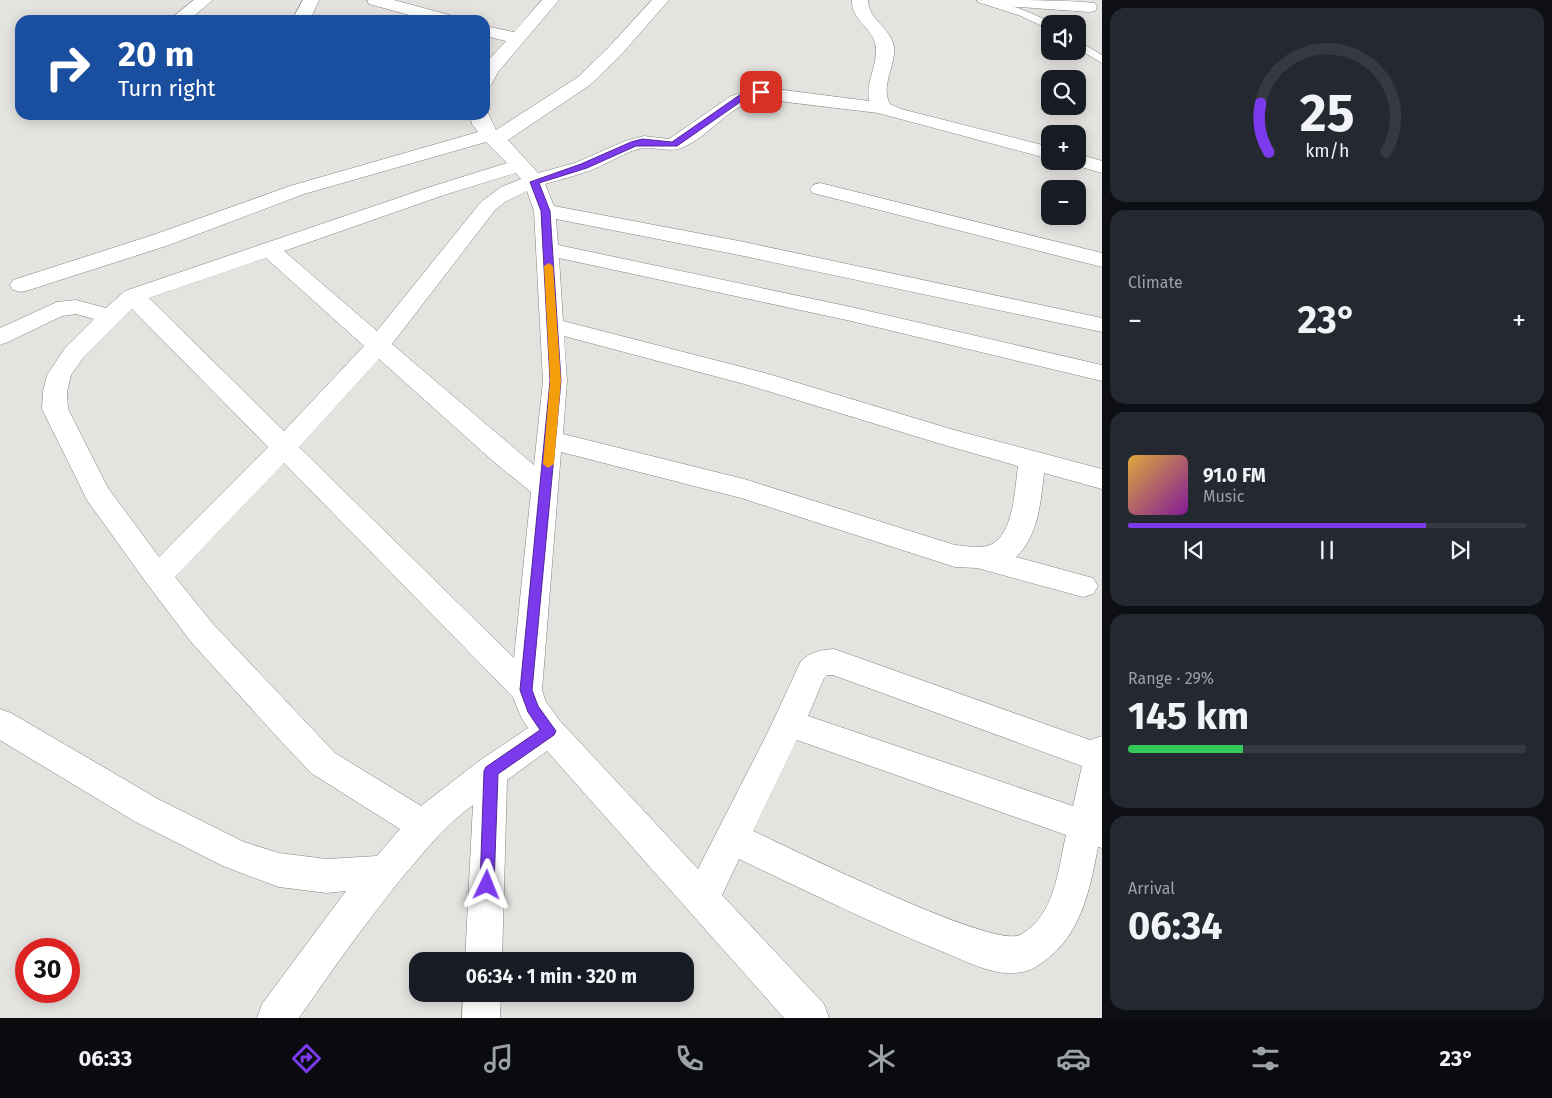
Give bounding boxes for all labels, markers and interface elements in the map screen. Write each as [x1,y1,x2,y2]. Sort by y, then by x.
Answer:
map controls [1041,15,1086,225]
button: sound [1041,15,1086,60]
text: 20 m [118,33,194,75]
icon: right [35,35,100,100]
button: search [1041,70,1086,115]
pin [740,71,782,113]
text: Turn right [118,75,215,102]
icon: arrive [747,78,775,106]
text: 25 [1300,82,1354,145]
button: + [1041,125,1086,170]
text: km/h [1305,140,1349,162]
button: − [1041,180,1086,225]
text: Climate [1128,273,1183,292]
text: 23° [1298,297,1357,343]
text: − [1128,304,1142,337]
text: + [1512,304,1526,337]
text: 91.0 FM [1203,464,1266,487]
text: Music [1203,487,1244,506]
icon: previous [1180,536,1208,564]
icon: pause [1313,536,1341,564]
icon: next [1446,536,1474,564]
text: Range · 29% [1128,669,1214,688]
text: 145 km [1128,693,1249,739]
position arrow [460,858,512,910]
text: Arrival [1128,879,1175,898]
text: 06:34 [1128,903,1223,949]
speed limit sign: 30 [15,938,80,1003]
text: 06:34 · 1 min · 320 m [466,965,637,988]
icon: directions [289,1041,324,1076]
icon: music [481,1041,516,1076]
icon: phone [672,1041,707,1076]
icon: climate [864,1041,899,1076]
icon: car [1056,1041,1091,1076]
icon: filters [1248,1041,1283,1076]
text: 06:33 [78,1045,132,1072]
text: 23° [1439,1045,1474,1072]

